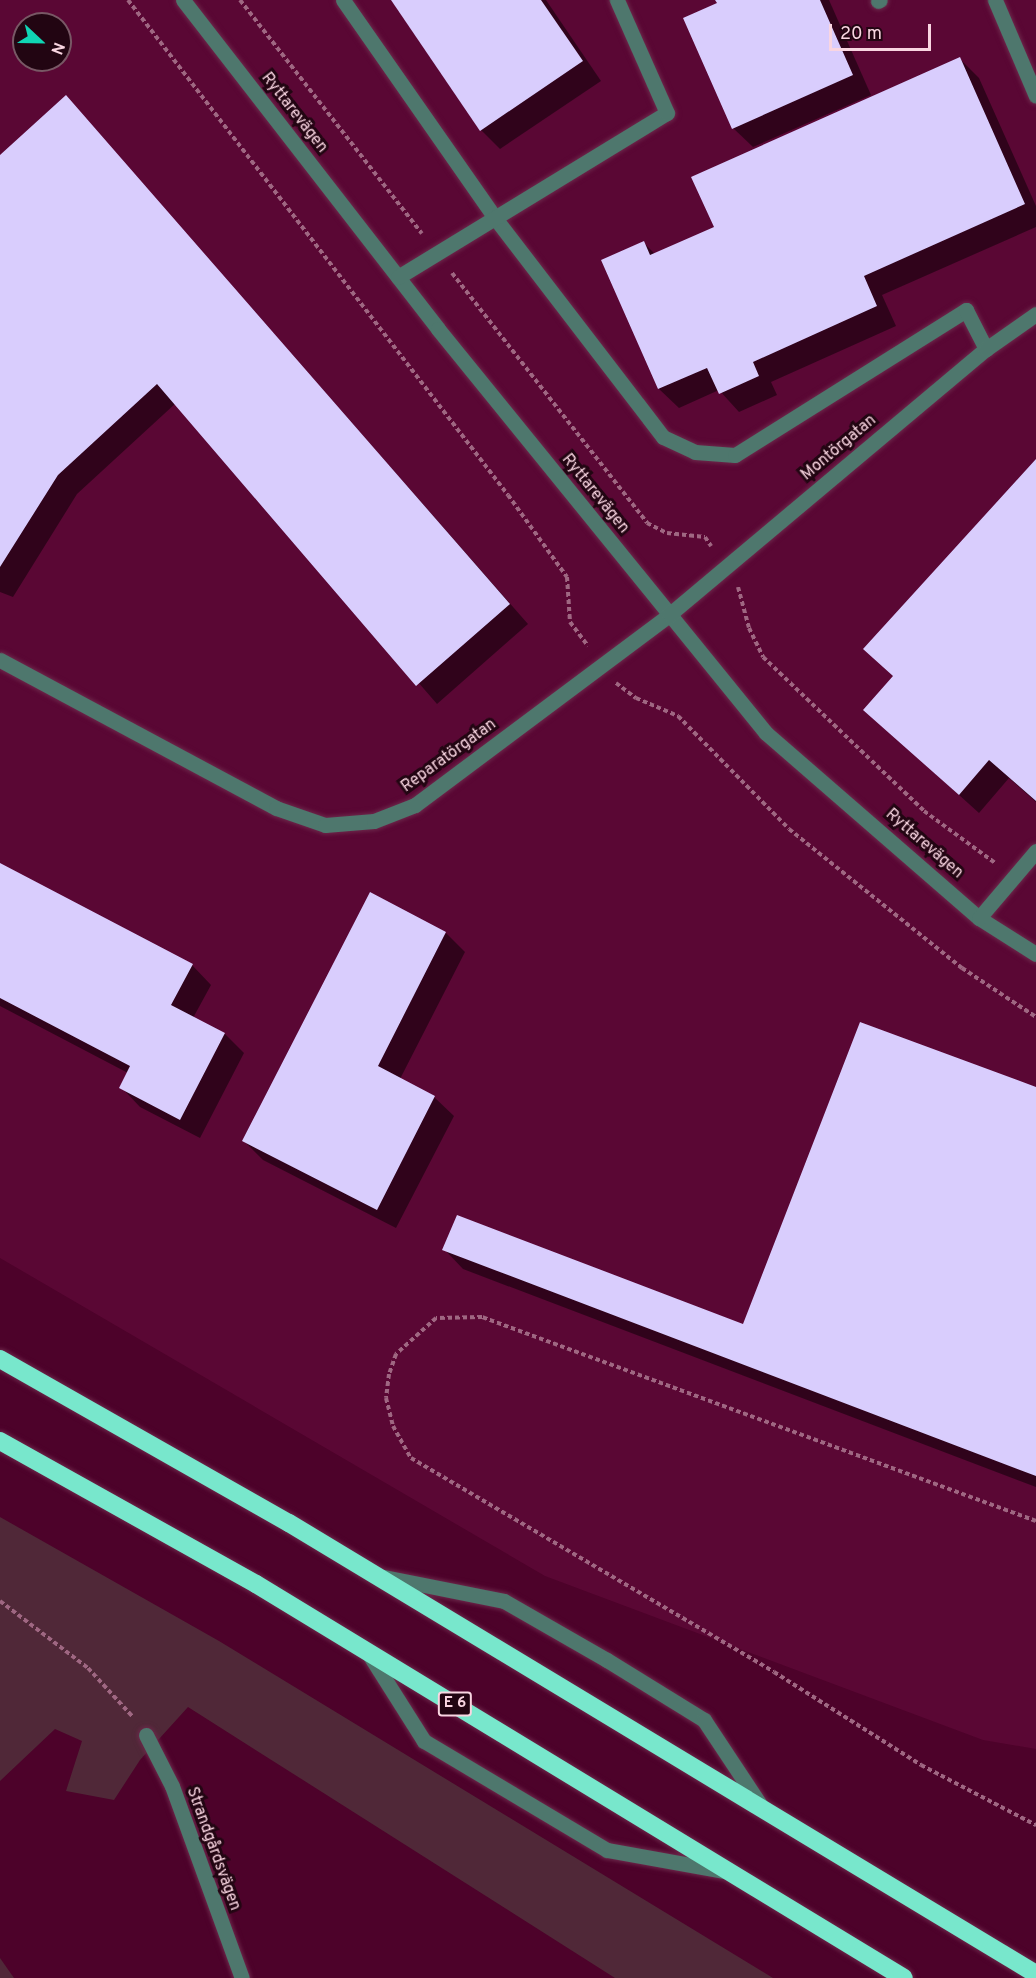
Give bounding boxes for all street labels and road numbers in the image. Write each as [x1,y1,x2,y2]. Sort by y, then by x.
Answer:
street label: Ryttarevägen [257,69,331,157]
street label: Montörgatan [798,411,880,485]
street label: Ryttarevägen [557,451,633,537]
street label: Reparatörgatan [398,715,500,797]
street label: Ryttarevägen [881,805,967,883]
road number: E 6 [437,1692,473,1716]
street label: Strandgårdsvägen [182,1785,244,1913]

